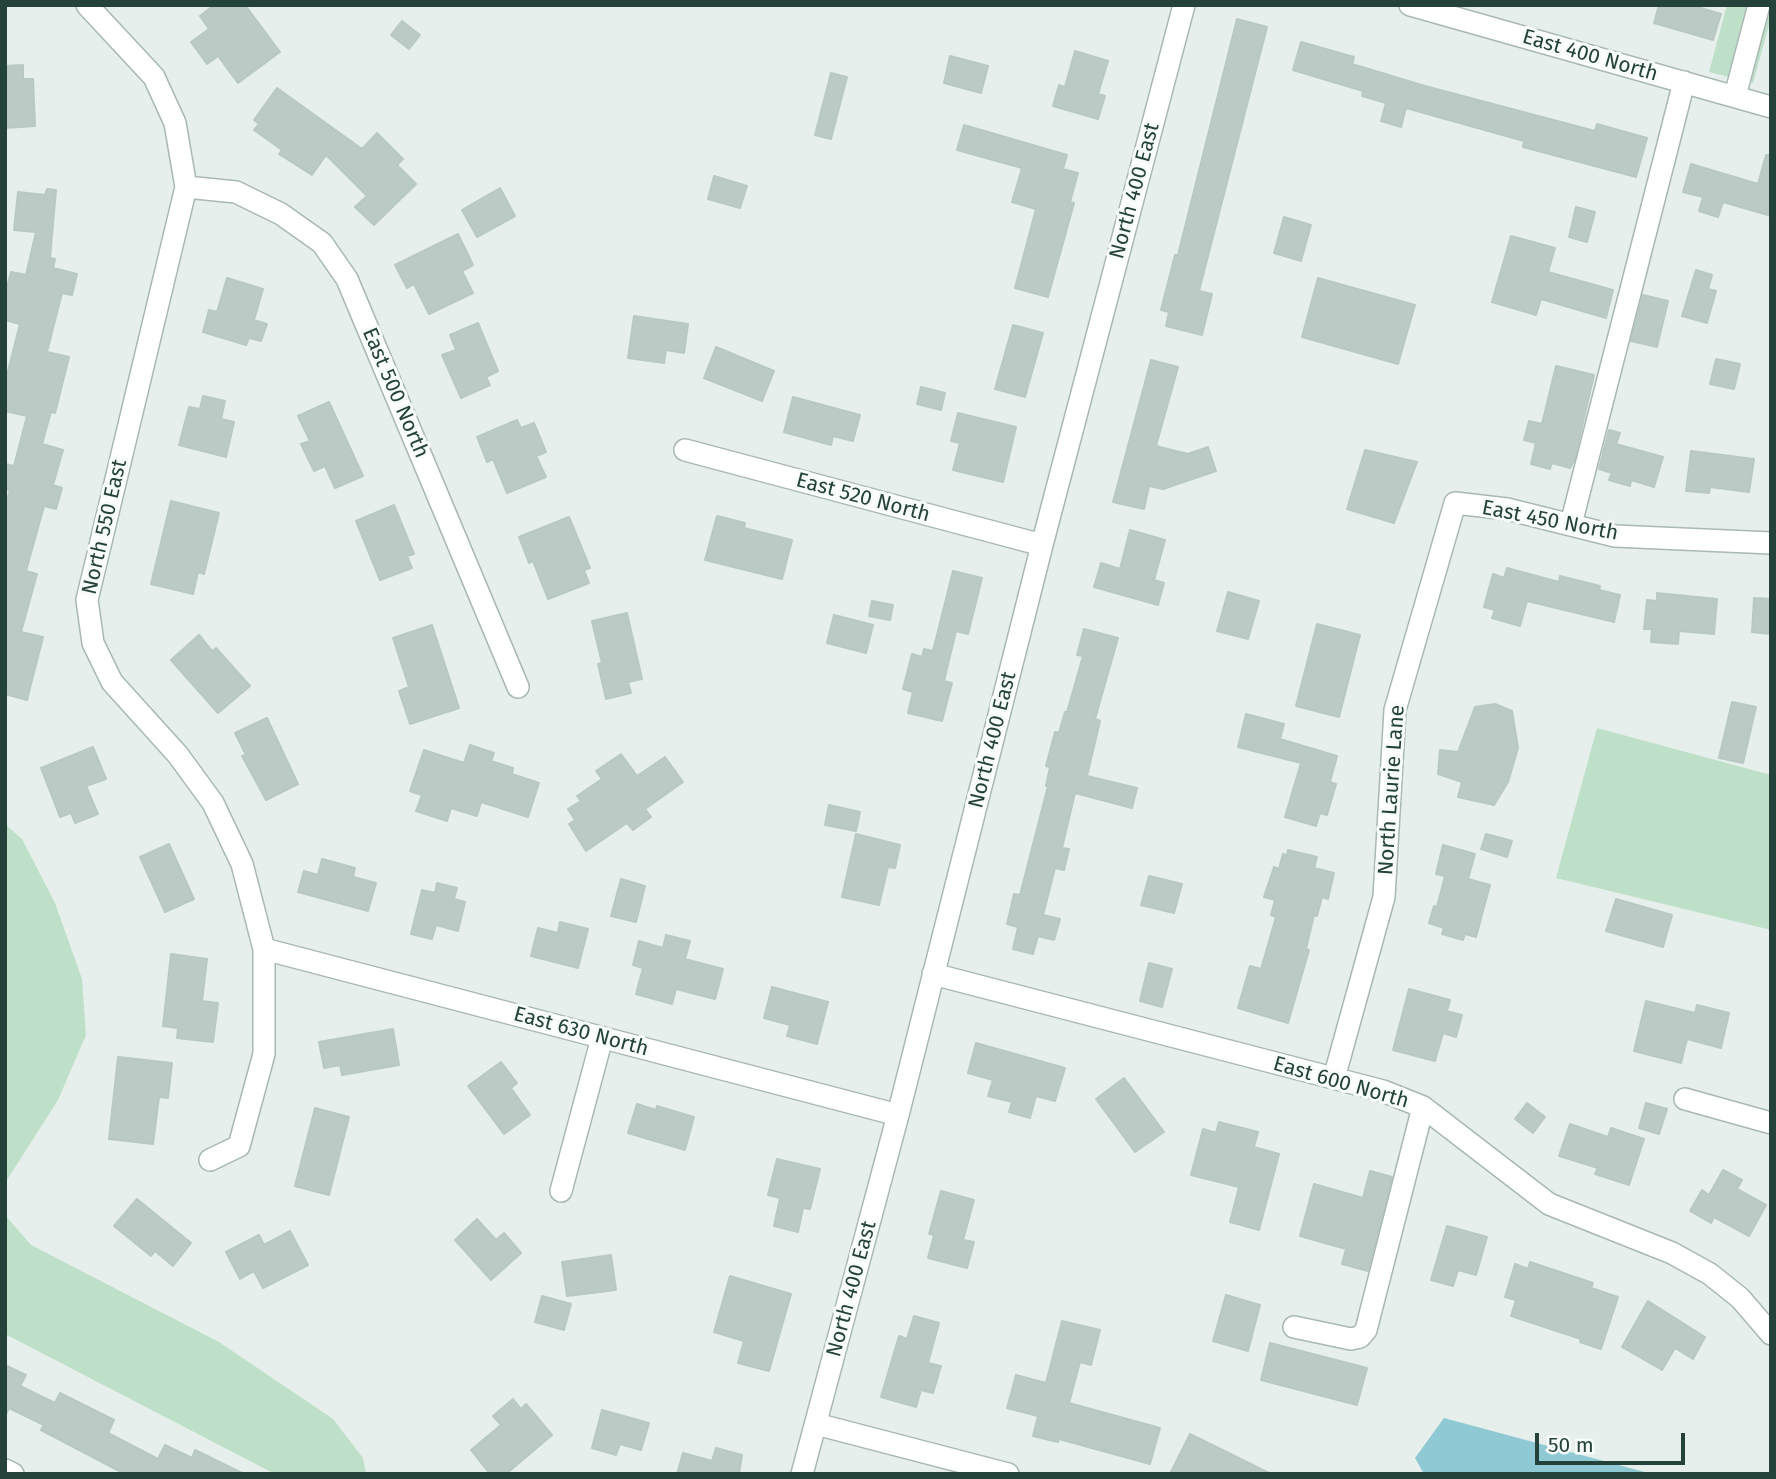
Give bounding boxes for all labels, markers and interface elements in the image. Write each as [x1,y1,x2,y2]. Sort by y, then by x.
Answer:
street label: East 400 North [1519,25,1661,87]
street label: North 400 East [1105,120,1165,262]
street label: East 500 North [356,324,434,462]
street label: North 550 East [77,457,133,597]
street label: East 520 North [793,468,933,528]
street label: East 450 North [1480,495,1620,547]
street label: North 400 East [964,669,1022,811]
street label: North Laurie Lane [1373,704,1411,876]
street label: East 630 North [511,1002,651,1062]
street label: East 600 North [1270,1052,1412,1114]
street label: North 400 East [822,1218,882,1360]
scale bar [1538,1420,1688,1464]
text: 50 m [1548,1432,1594,1458]

